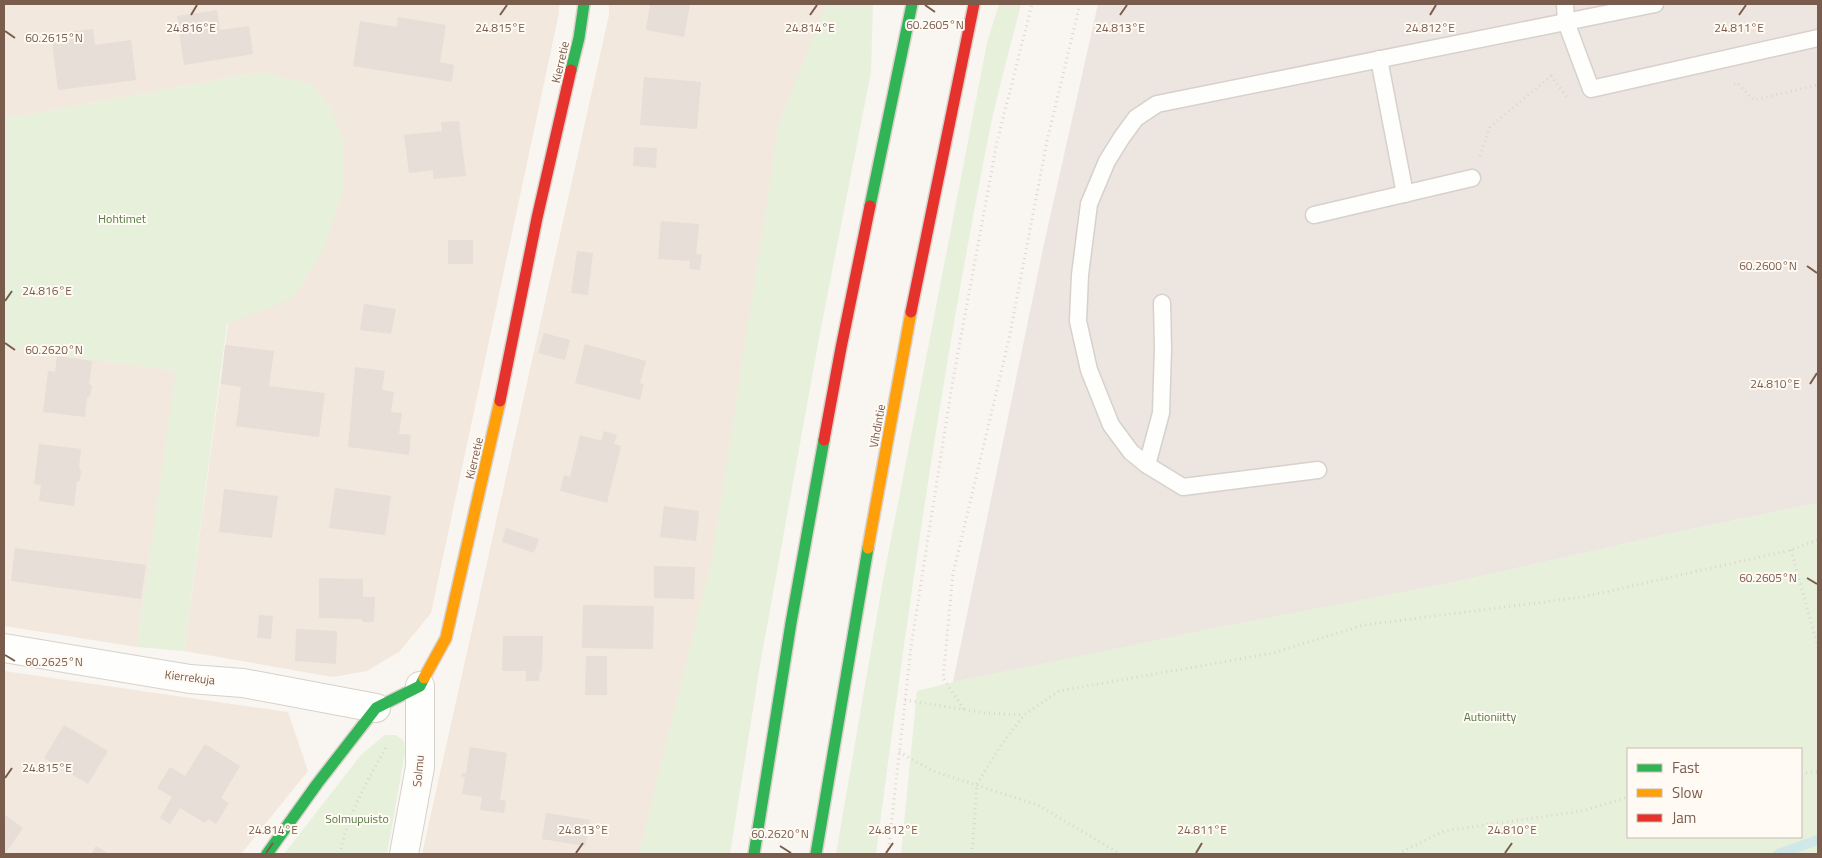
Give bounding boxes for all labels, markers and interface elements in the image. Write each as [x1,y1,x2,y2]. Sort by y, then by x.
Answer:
text: 60.2605°N [906,15,964,34]
text: 24.816°E [166,18,216,37]
text: 24.815°E [475,18,525,37]
text: 24.814°E [785,18,835,37]
text: 24.813°E [1095,18,1145,37]
text: 24.812°E [1405,18,1455,37]
text: 24.811°E [1714,18,1764,37]
text: 60.2615°N [25,28,83,47]
street label: Kierretie [546,39,574,85]
park label: Hohtimet [98,209,147,228]
text: 60.2600°N [1739,256,1797,275]
text: 24.816°E [22,281,72,300]
text: 60.2620°N [25,340,83,359]
text: 24.810°E [1750,374,1800,393]
street label: Vihdintie [864,403,890,449]
street label: Kierretie [460,435,488,481]
text: 60.2605°N [1739,568,1797,587]
text: 60.2625°N [25,652,83,671]
street label: Kierrekuja [164,664,216,690]
park label: Autioniitty [1464,707,1517,726]
legend [1627,748,1802,838]
street label: Solmu [407,754,429,788]
text: Fast [1672,756,1700,779]
text: 24.815°E [22,758,72,777]
text: Slow [1672,781,1703,804]
text: Jam [1672,806,1696,829]
park label: Solmupuisto [325,809,389,828]
text: 24.814°E [248,820,298,839]
text: 24.813°E [558,820,608,839]
text: 24.812°E [868,820,918,839]
text: 24.811°E [1177,820,1227,839]
text: 24.810°E [1487,820,1537,839]
text: 60.2620°N [751,824,809,843]

